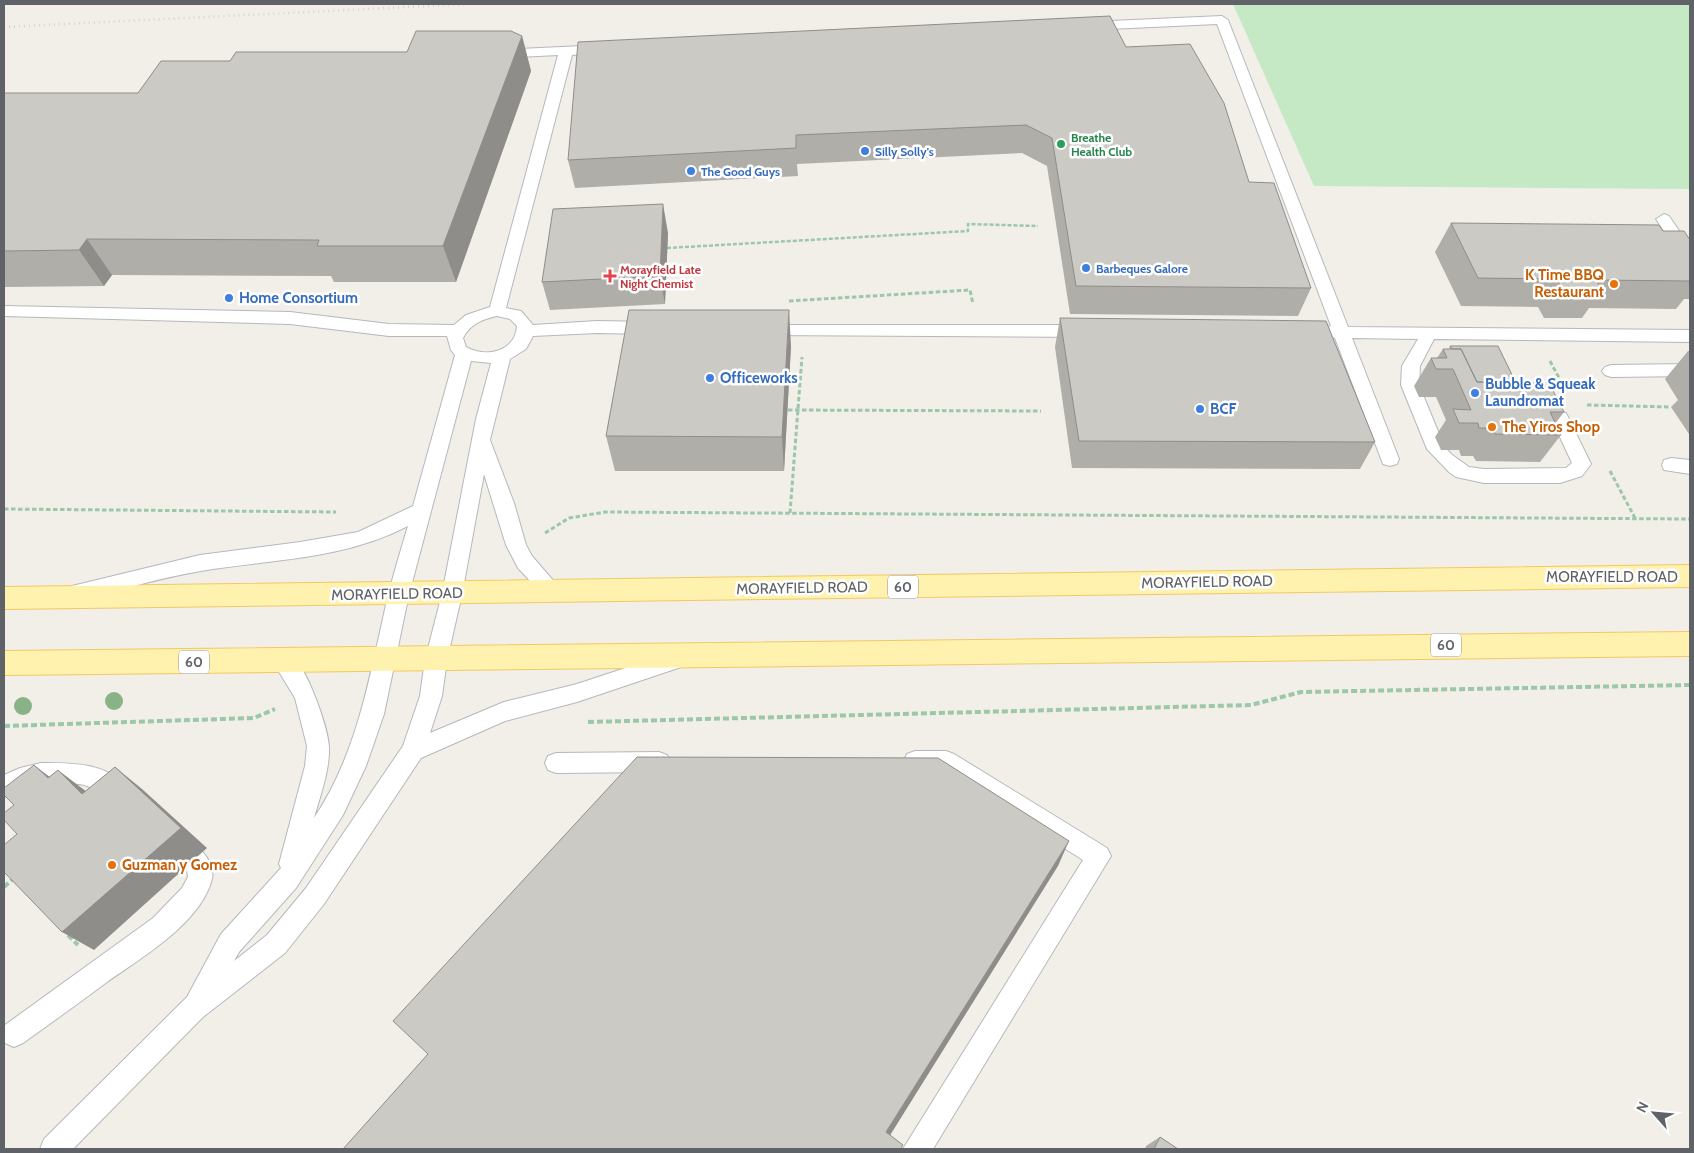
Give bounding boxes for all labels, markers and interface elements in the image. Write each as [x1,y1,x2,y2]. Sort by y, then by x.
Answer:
place label: Breathe Health Club [1071,130,1132,159]
marker: Breathe Health Club [1055,138,1067,150]
place label: Silly Solly's [875,144,934,159]
marker: Silly Solly's [859,145,871,157]
place label: The Good Guys [701,164,780,179]
marker: The Good Guys [685,165,697,177]
place label: Barbeques Galore [1096,261,1188,276]
place label: Morayfield Late Night Chemist [620,262,701,291]
marker: Barbeques Galore [1080,262,1092,274]
place label: K Time BBQ Restaurant [1525,266,1604,301]
marker: Morayfield Late Night Chemist [604,270,616,282]
marker: K Time BBQ Restaurant [1608,278,1620,290]
place label: Home Consortium [239,289,358,307]
marker: Home Consortium [223,292,235,304]
place label: Officeworks [720,369,798,387]
marker: Officeworks [704,372,716,384]
place label: Bubble & Squeak Laundromat [1485,375,1596,410]
marker: Bubble & Squeak Laundromat [1469,387,1481,399]
place label: BCF [1210,400,1237,418]
marker: BCF [1194,403,1206,415]
place label: The Yiros Shop [1502,418,1600,436]
marker: The Yiros Shop [1486,421,1498,433]
street label: MORAYFIELD ROAD [1546,568,1678,586]
street label: MORAYFIELD ROAD [1141,572,1273,592]
road number: 60 [888,576,918,598]
street label: MORAYFIELD ROAD [736,578,868,598]
street label: MORAYFIELD ROAD [331,584,463,604]
road number: 60 [1431,634,1461,656]
road number: 60 [179,650,209,674]
place label: Guzman y Gomez [122,856,237,874]
marker: Guzman y Gomez [106,859,118,871]
north arrow [1629,1088,1679,1138]
text: N [1632,1099,1653,1116]

